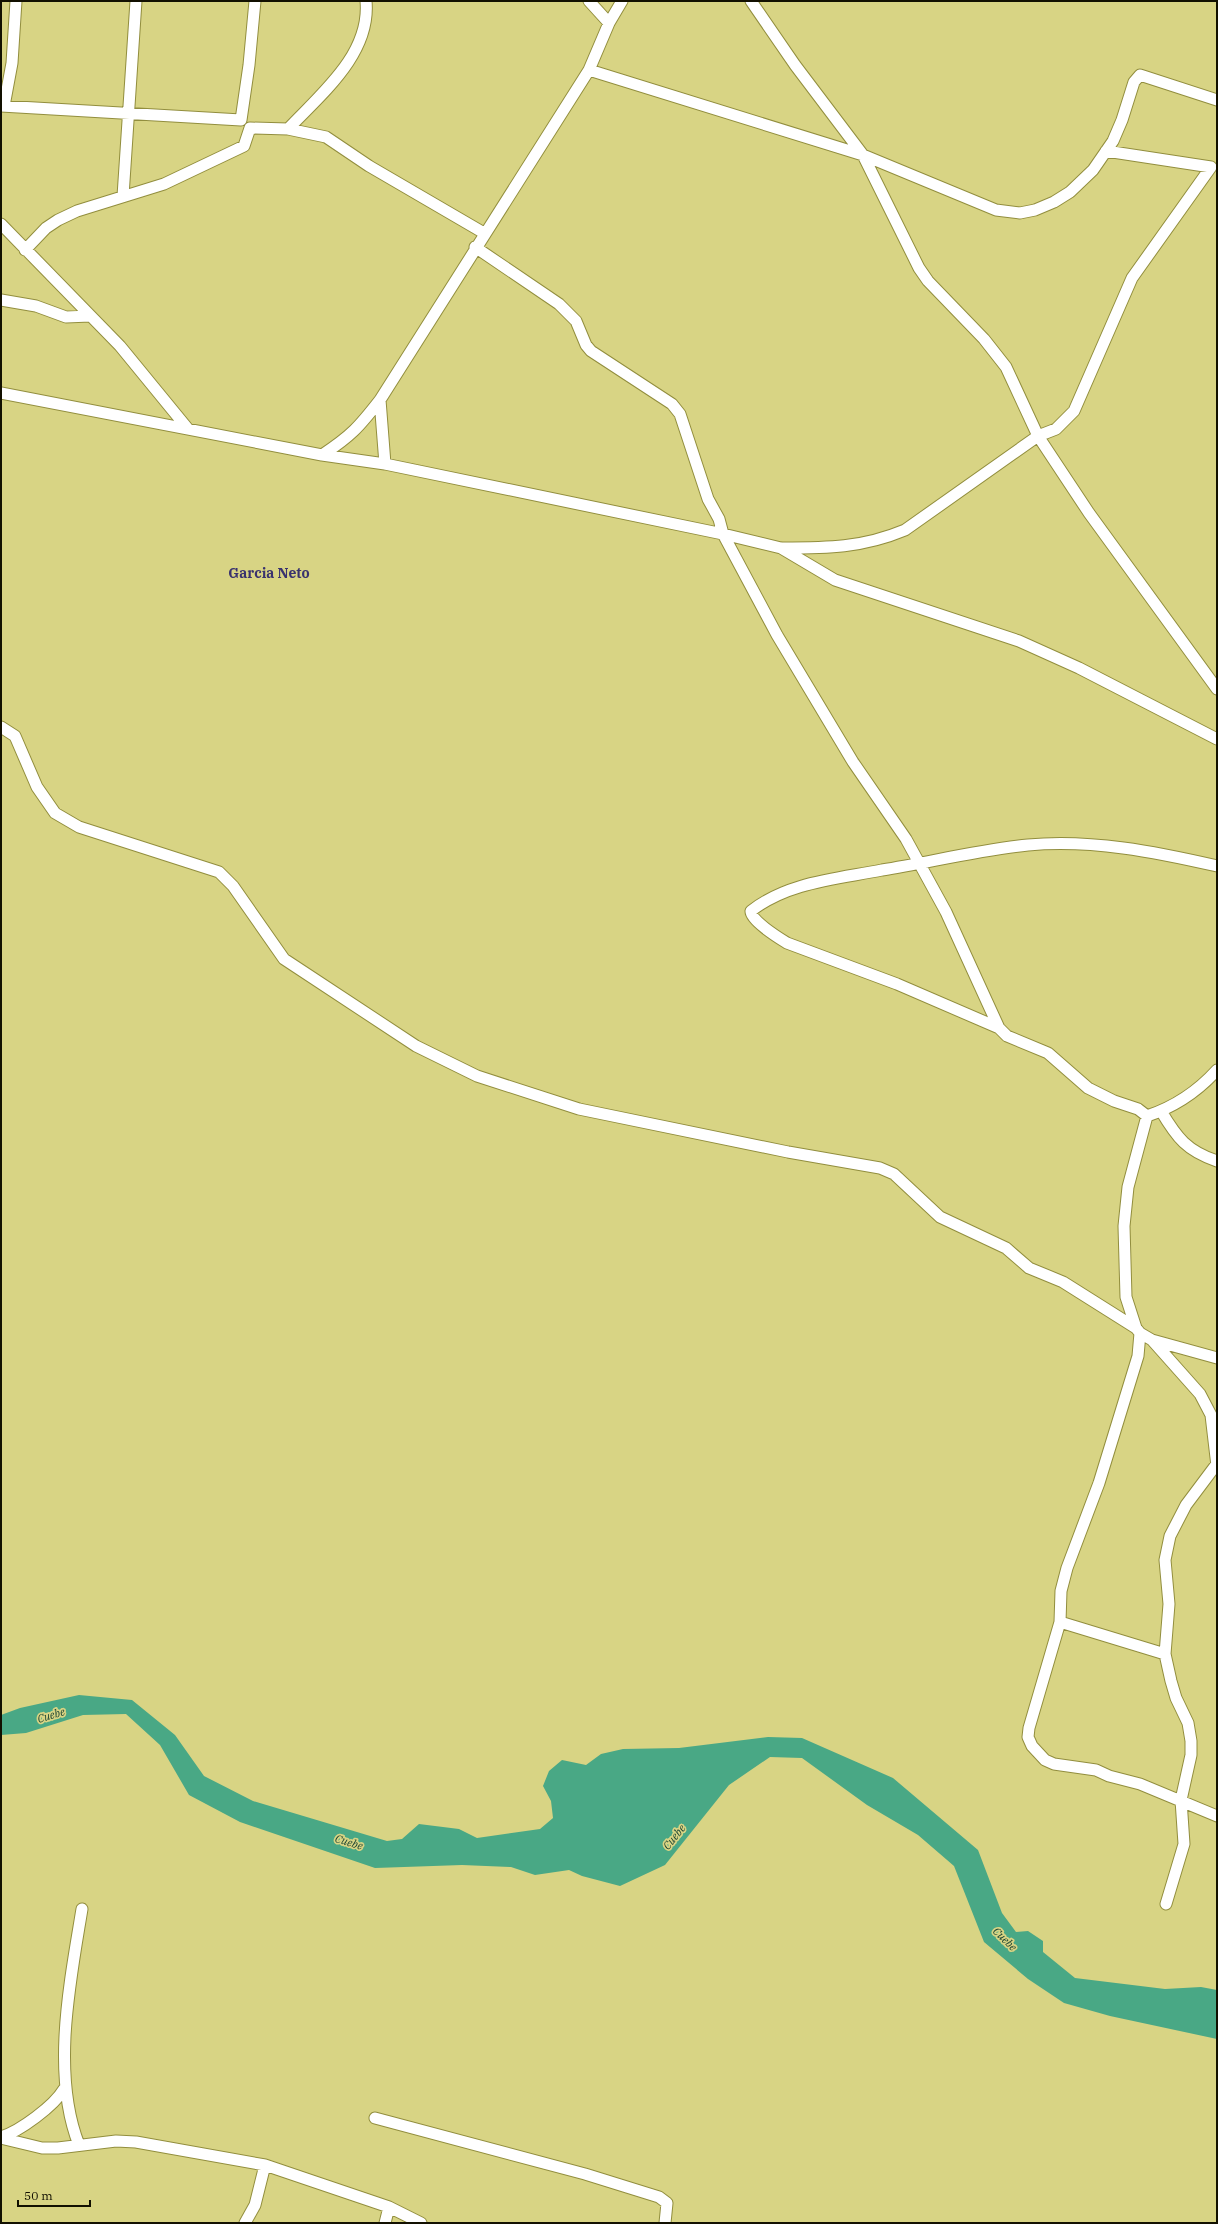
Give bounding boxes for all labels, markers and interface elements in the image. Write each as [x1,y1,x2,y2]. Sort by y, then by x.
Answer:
district label: Garcia Neto [228,564,310,582]
water label: Cuebe [35,1704,67,1726]
water label: Cuebe [660,1822,688,1852]
water label: Cuebe [333,1831,365,1853]
water label: Cuebe [990,1924,1020,1954]
scale bar [18,2182,90,2208]
text: 50 m [24,2188,53,2203]

